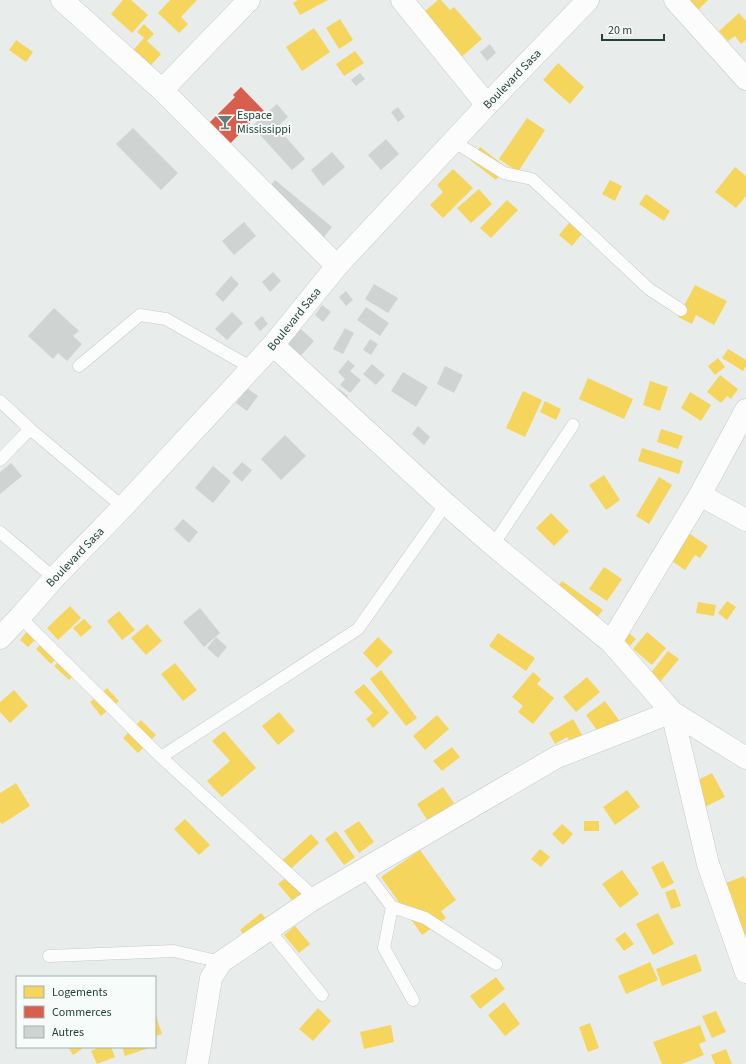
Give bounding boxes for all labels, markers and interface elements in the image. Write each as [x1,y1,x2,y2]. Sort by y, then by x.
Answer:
scale bar [602,16,664,42]
text: 20 m [608,22,632,39]
street label: Boulevard Sasa [479,46,545,113]
place label: Espace Mississippi [237,107,291,138]
bar icon: Espace Mississippi [216,113,234,131]
street label: Boulevard Sasa [263,284,325,355]
street label: Boulevard Sasa [42,524,108,591]
legend [16,976,156,1048]
text: Logements [52,984,107,1001]
text: Commerces [52,1004,111,1021]
text: Autres [52,1024,84,1041]

